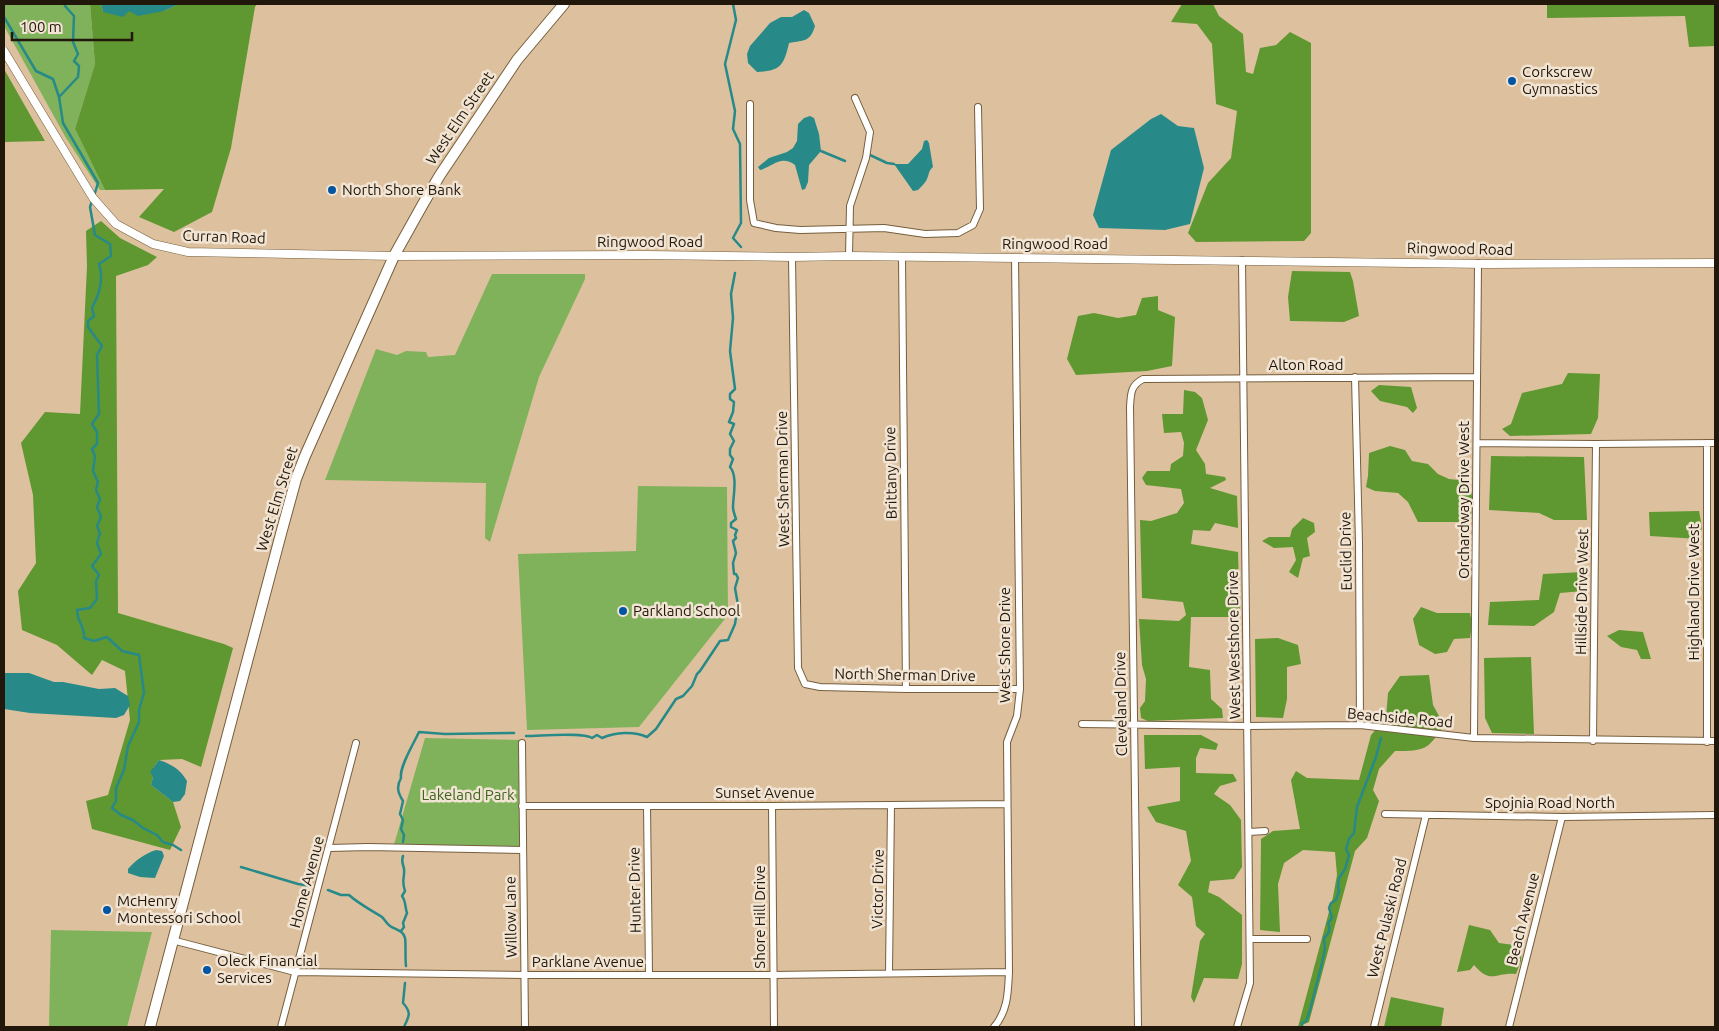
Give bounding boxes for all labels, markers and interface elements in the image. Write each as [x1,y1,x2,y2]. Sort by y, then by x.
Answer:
scale bar [12,10,132,42]
text: 100 m [20,18,62,35]
place label: Corkscrew Gymnastics [1522,63,1598,97]
street label: West Elm Street [422,68,497,167]
marker: Corkscrew Gymnastics [1506,75,1518,87]
place label: North Shore Bank [342,181,461,198]
marker: North Shore Bank [326,184,338,196]
street label: Curran Road [182,227,266,246]
street label: Ringwood Road [597,233,703,250]
street label: Ringwood Road [1002,235,1108,252]
street label: Ringwood Road [1407,239,1513,258]
street label: Alton Road [1269,356,1343,373]
street label: West Sherman Drive [773,411,792,547]
street label: Orchardway Drive West [1455,421,1472,579]
street label: Brittany Drive [881,426,900,520]
street label: West Elm Street [253,444,301,553]
street label: Euclid Drive [1336,511,1355,591]
street label: Highland Drive West [1685,523,1702,660]
street label: Hillside Drive West [1572,529,1591,655]
street label: West Westshore Drive [1224,570,1243,720]
street label: West Shore Drive [996,587,1013,703]
place label: Parkland School [633,602,740,619]
marker: Parkland School [617,605,629,617]
street label: Cleveland Drive [1111,651,1130,757]
street label: North Sherman Drive [834,665,976,684]
street label: Beachside Road [1346,704,1454,731]
street label: Sunset Avenue [715,784,815,801]
park label: Lakeland Park [421,786,515,803]
street label: Spojnia Road North [1485,794,1615,811]
street label: Home Avenue [286,834,327,930]
street label: Hunter Drive [625,847,644,933]
street label: Victor Drive [868,849,887,929]
street label: West Pulaski Road [1363,856,1410,979]
street label: Shore Hill Drive [751,865,768,969]
street label: Beach Avenue [1503,871,1542,967]
street label: Willow Lane [501,876,520,958]
place label: McHenry Montessori School [117,892,241,926]
marker: McHenry Montessori School [101,904,113,916]
place label: Oleck Financial Services [217,952,318,986]
street label: Parklane Avenue [532,953,644,970]
marker: Oleck Financial Services [201,964,213,976]

